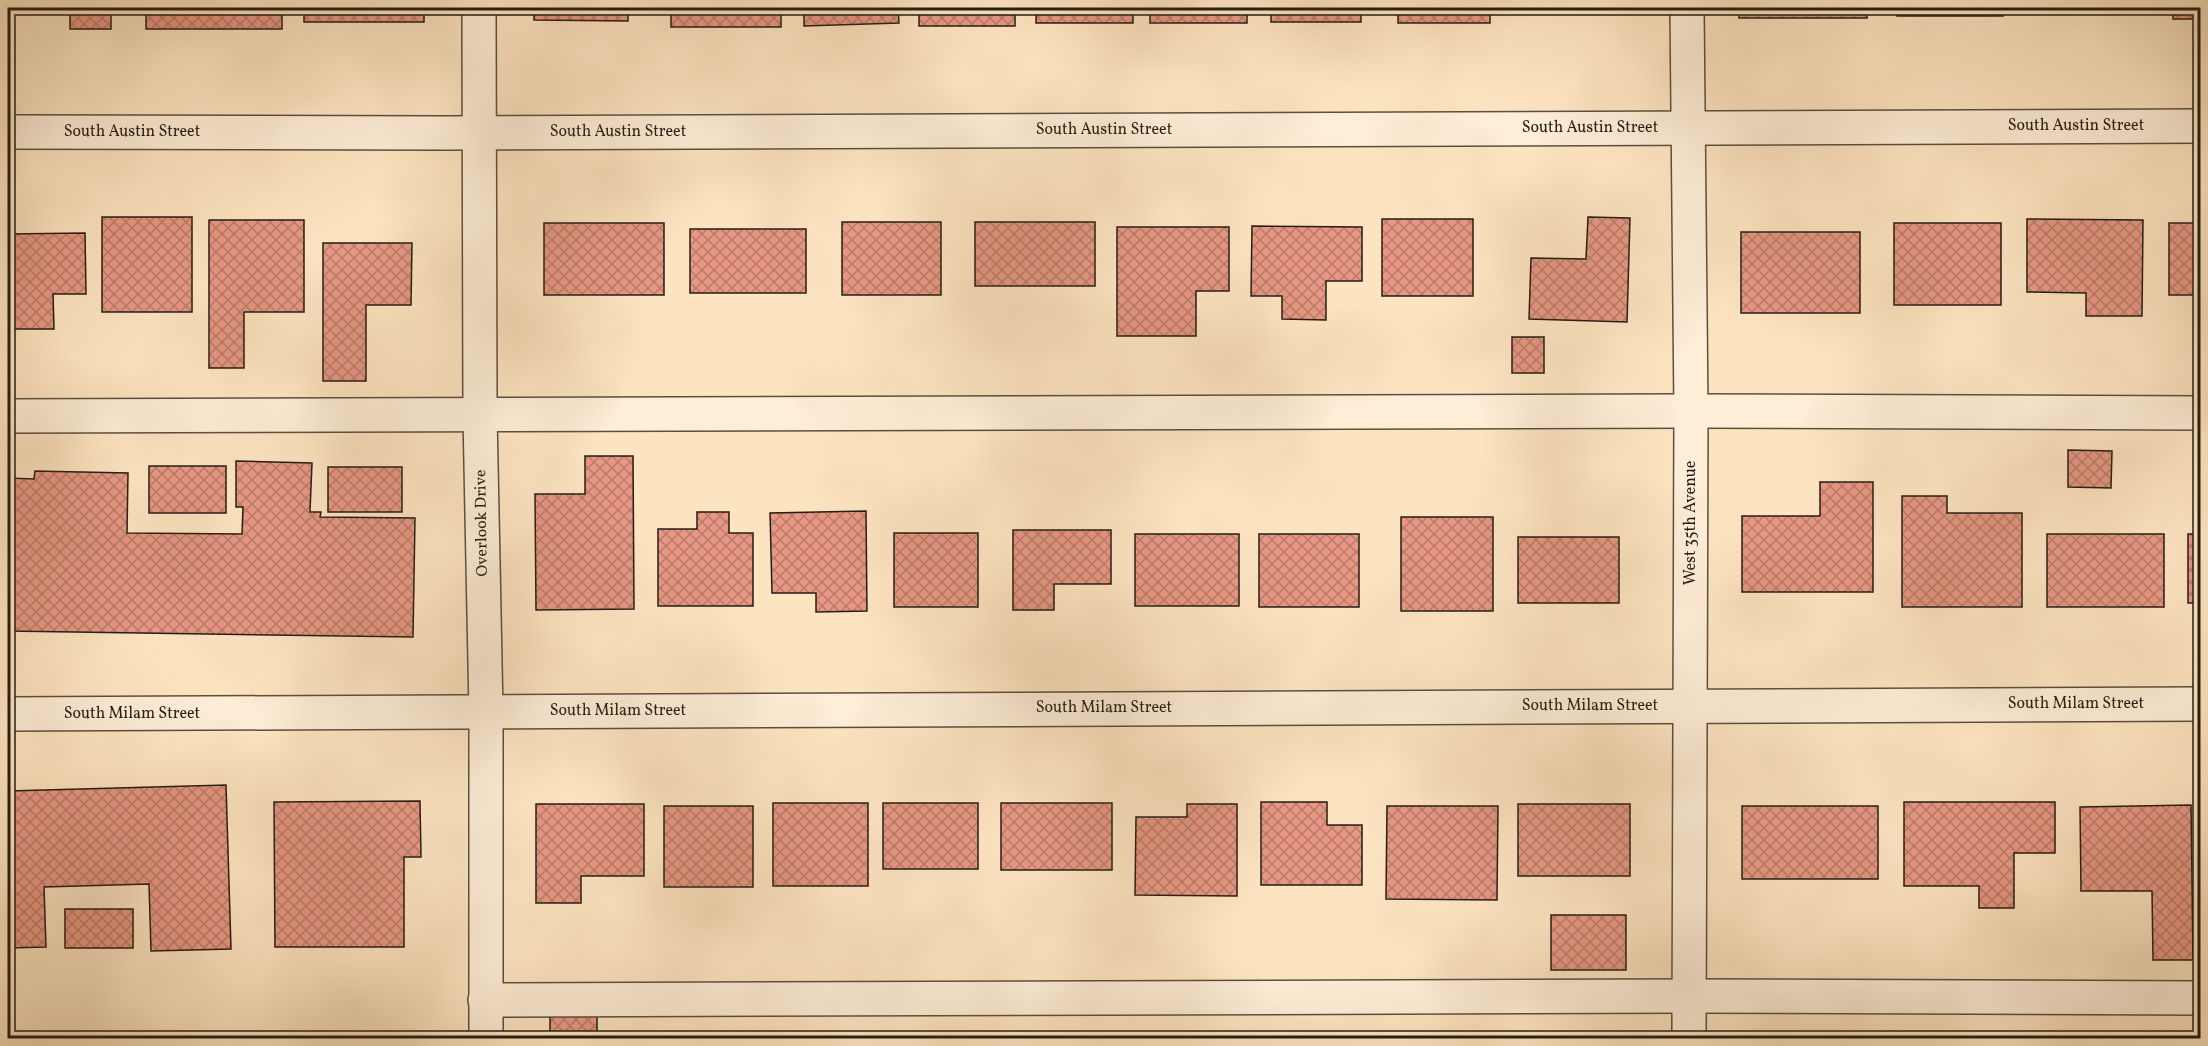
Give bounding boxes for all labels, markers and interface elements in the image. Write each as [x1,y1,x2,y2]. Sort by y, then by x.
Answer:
street label: South Austin Street [2008,115,2145,137]
street label: South Austin Street [1522,117,1659,139]
street label: South Austin Street [1036,119,1173,141]
street label: South Austin Street [64,121,201,143]
street label: South Austin Street [550,121,687,143]
street label: West 35th Avenue [1680,461,1702,585]
street label: Overlook Drive [470,469,494,577]
street label: South Milam Street [2008,693,2145,715]
street label: South Milam Street [1522,695,1659,717]
street label: South Milam Street [1036,697,1173,719]
street label: South Milam Street [550,700,687,722]
street label: South Milam Street [64,703,201,725]

